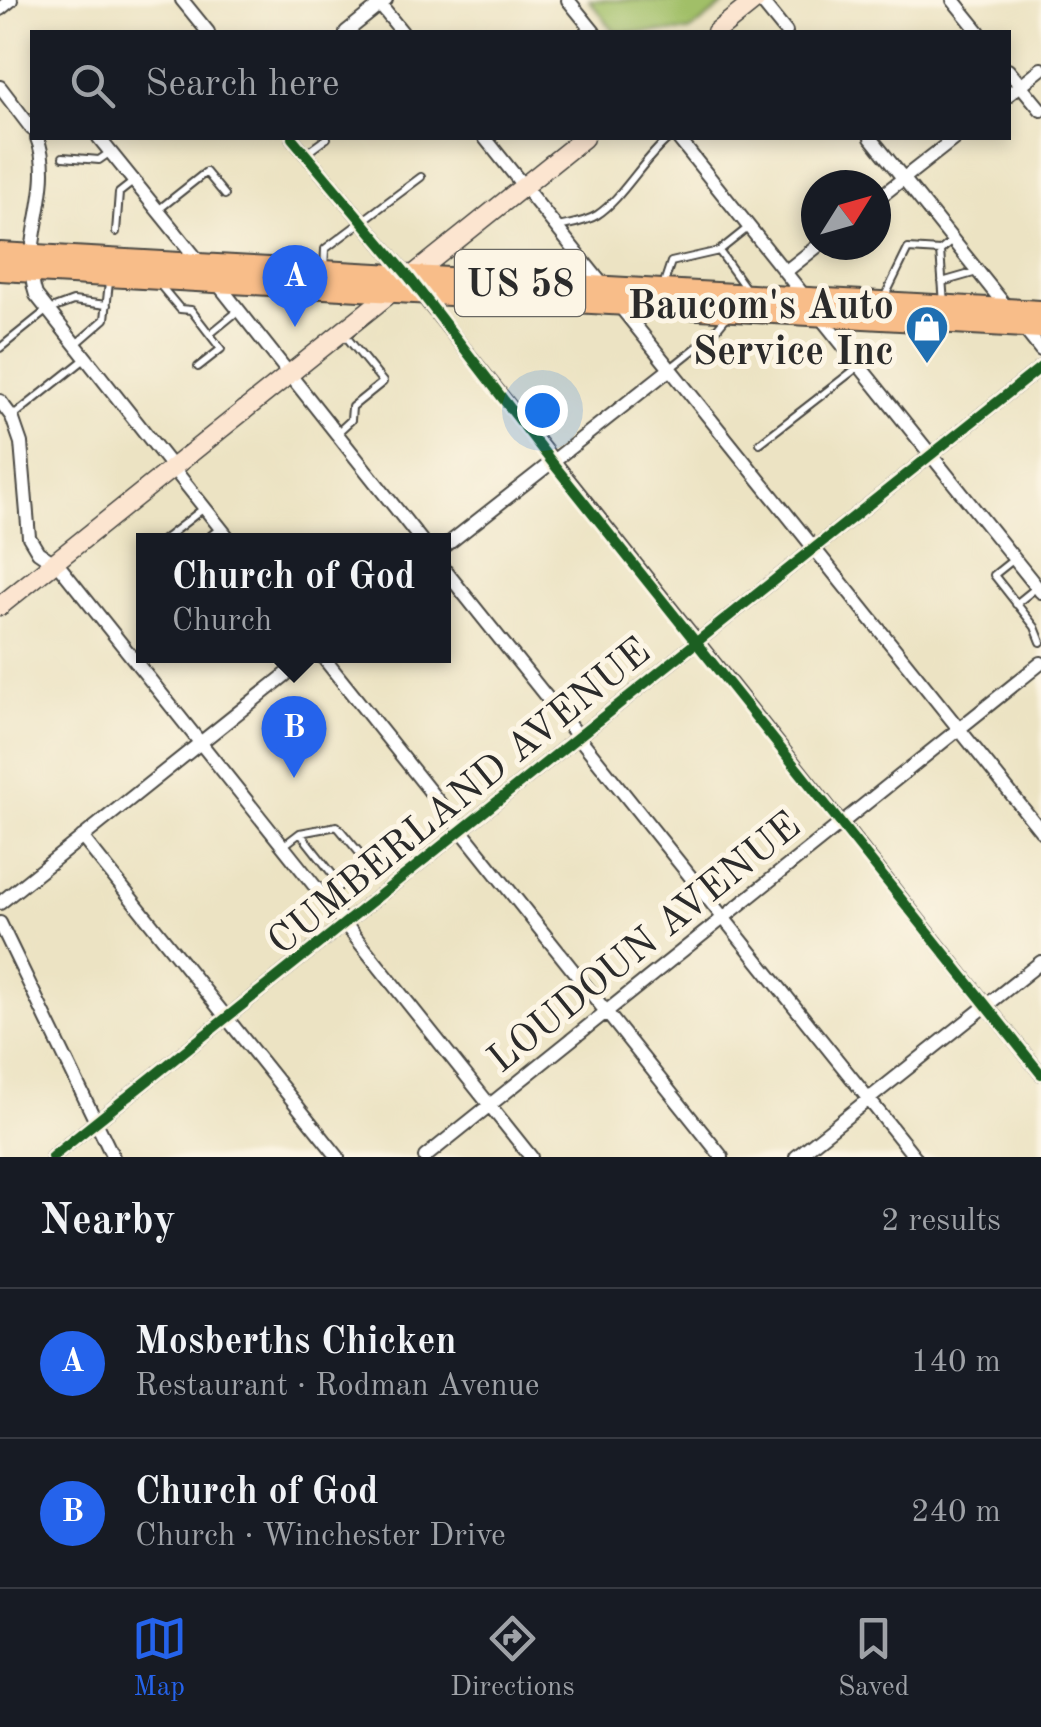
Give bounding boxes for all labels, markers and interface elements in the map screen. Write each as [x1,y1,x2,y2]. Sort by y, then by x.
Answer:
search box [30,30,1011,140]
icon: search [65,58,120,113]
text: Search here [145,66,340,104]
north arrow [801,170,891,260]
pin: A [262,245,328,327]
road number: US 58 [455,250,585,316]
place label: Baucom's Auto Service Inc [628,288,894,374]
shop icon: Baucom's Auto Service Inc [904,304,950,365]
your location [517,385,568,436]
popup [136,533,451,663]
text: Church of God [172,559,415,597]
text: Church [172,606,272,638]
street label: CUMBERLAND AVENUE [257,626,659,964]
pin: B [262,696,326,778]
street label: LOUDOUN AVENUE [482,806,809,1082]
text: Nearby [40,1201,176,1243]
text: 2 results [881,1206,1001,1238]
text: Mosberths Chicken [135,1324,457,1362]
text: A [60,1347,85,1379]
text: 140 m [911,1347,1001,1379]
text: Restaurant · Rodman Avenue [135,1371,539,1403]
text: Church of God [135,1474,379,1512]
text: B [61,1497,84,1529]
text: 240 m [911,1497,1001,1529]
text: Church · Winchester Drive [135,1521,506,1553]
tab: Map [132,1611,187,1706]
tab: Directions [450,1611,575,1706]
tab: Saved [838,1611,909,1706]

